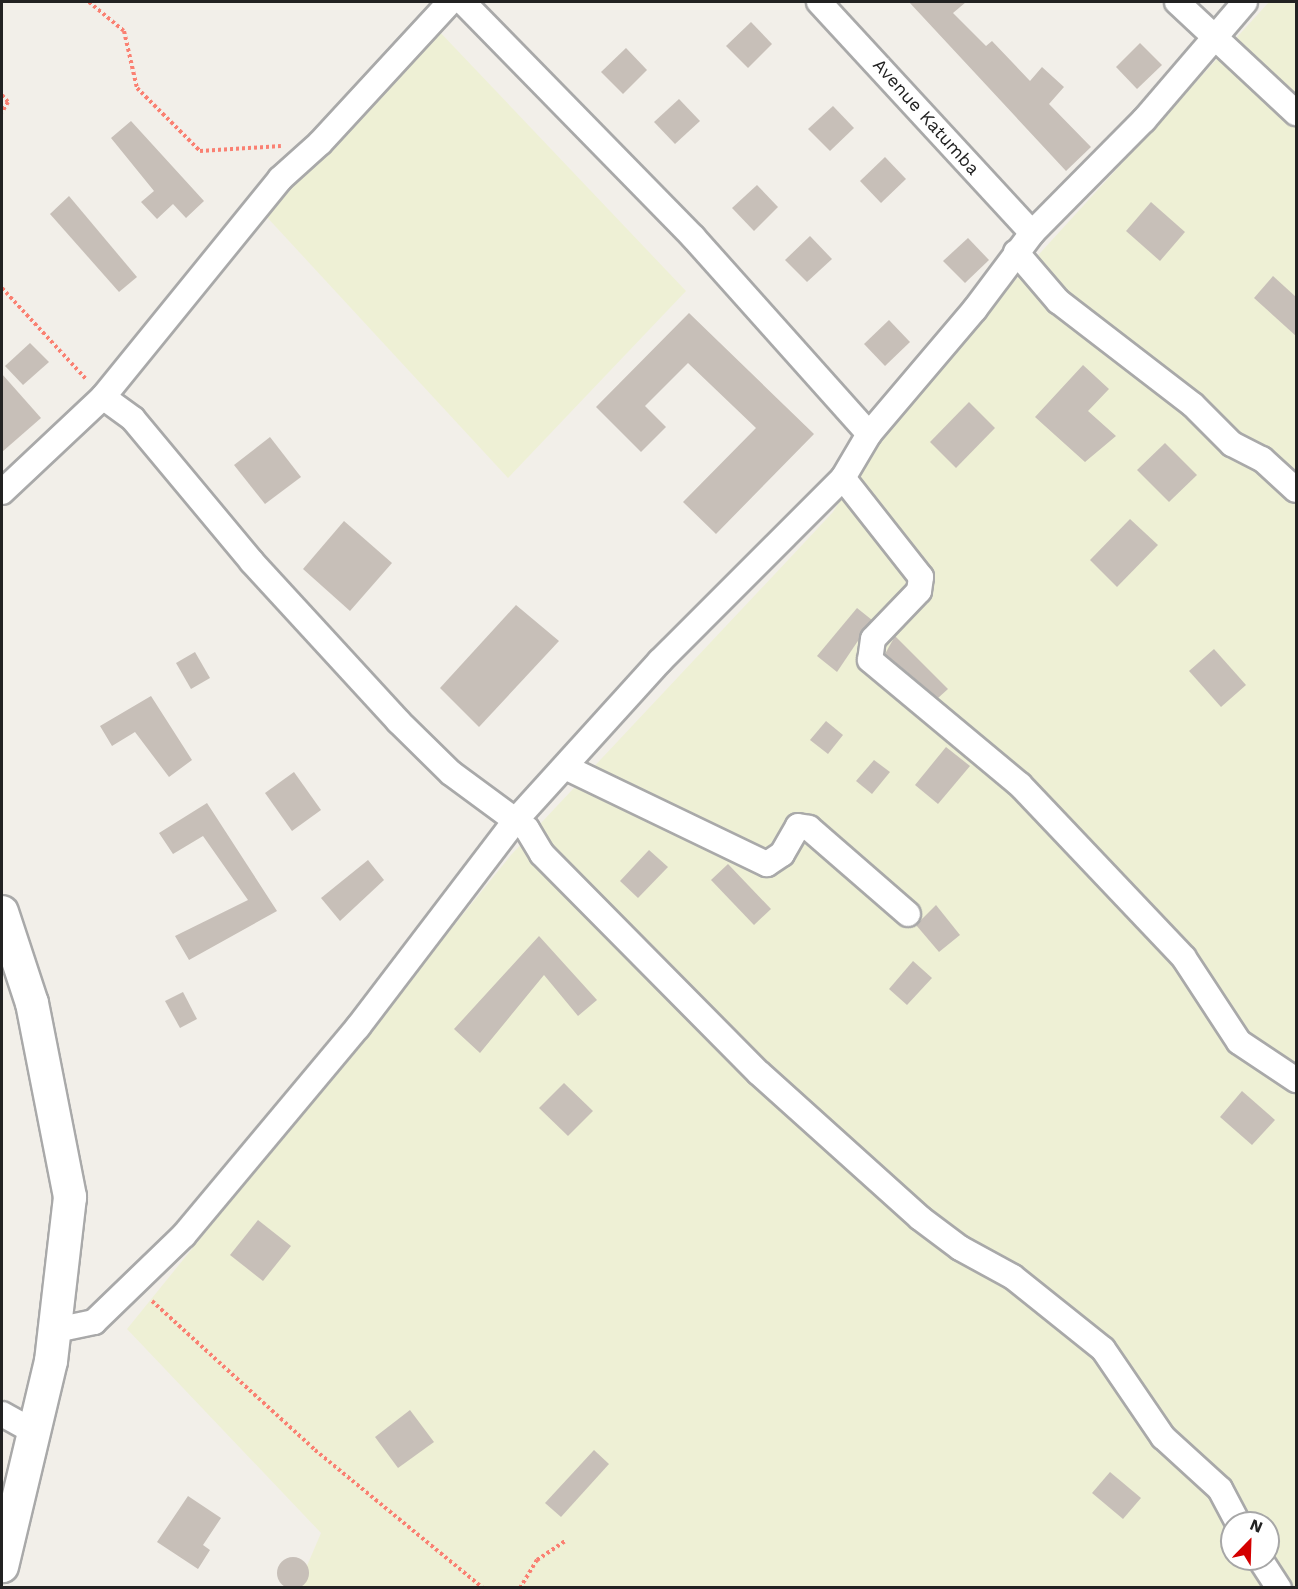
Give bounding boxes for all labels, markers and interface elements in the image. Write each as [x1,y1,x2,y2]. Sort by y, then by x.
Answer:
street label: Avenue Katumba [868,55,984,179]
north arrow [1220,1511,1280,1571]
text: N [1247,1515,1266,1537]

